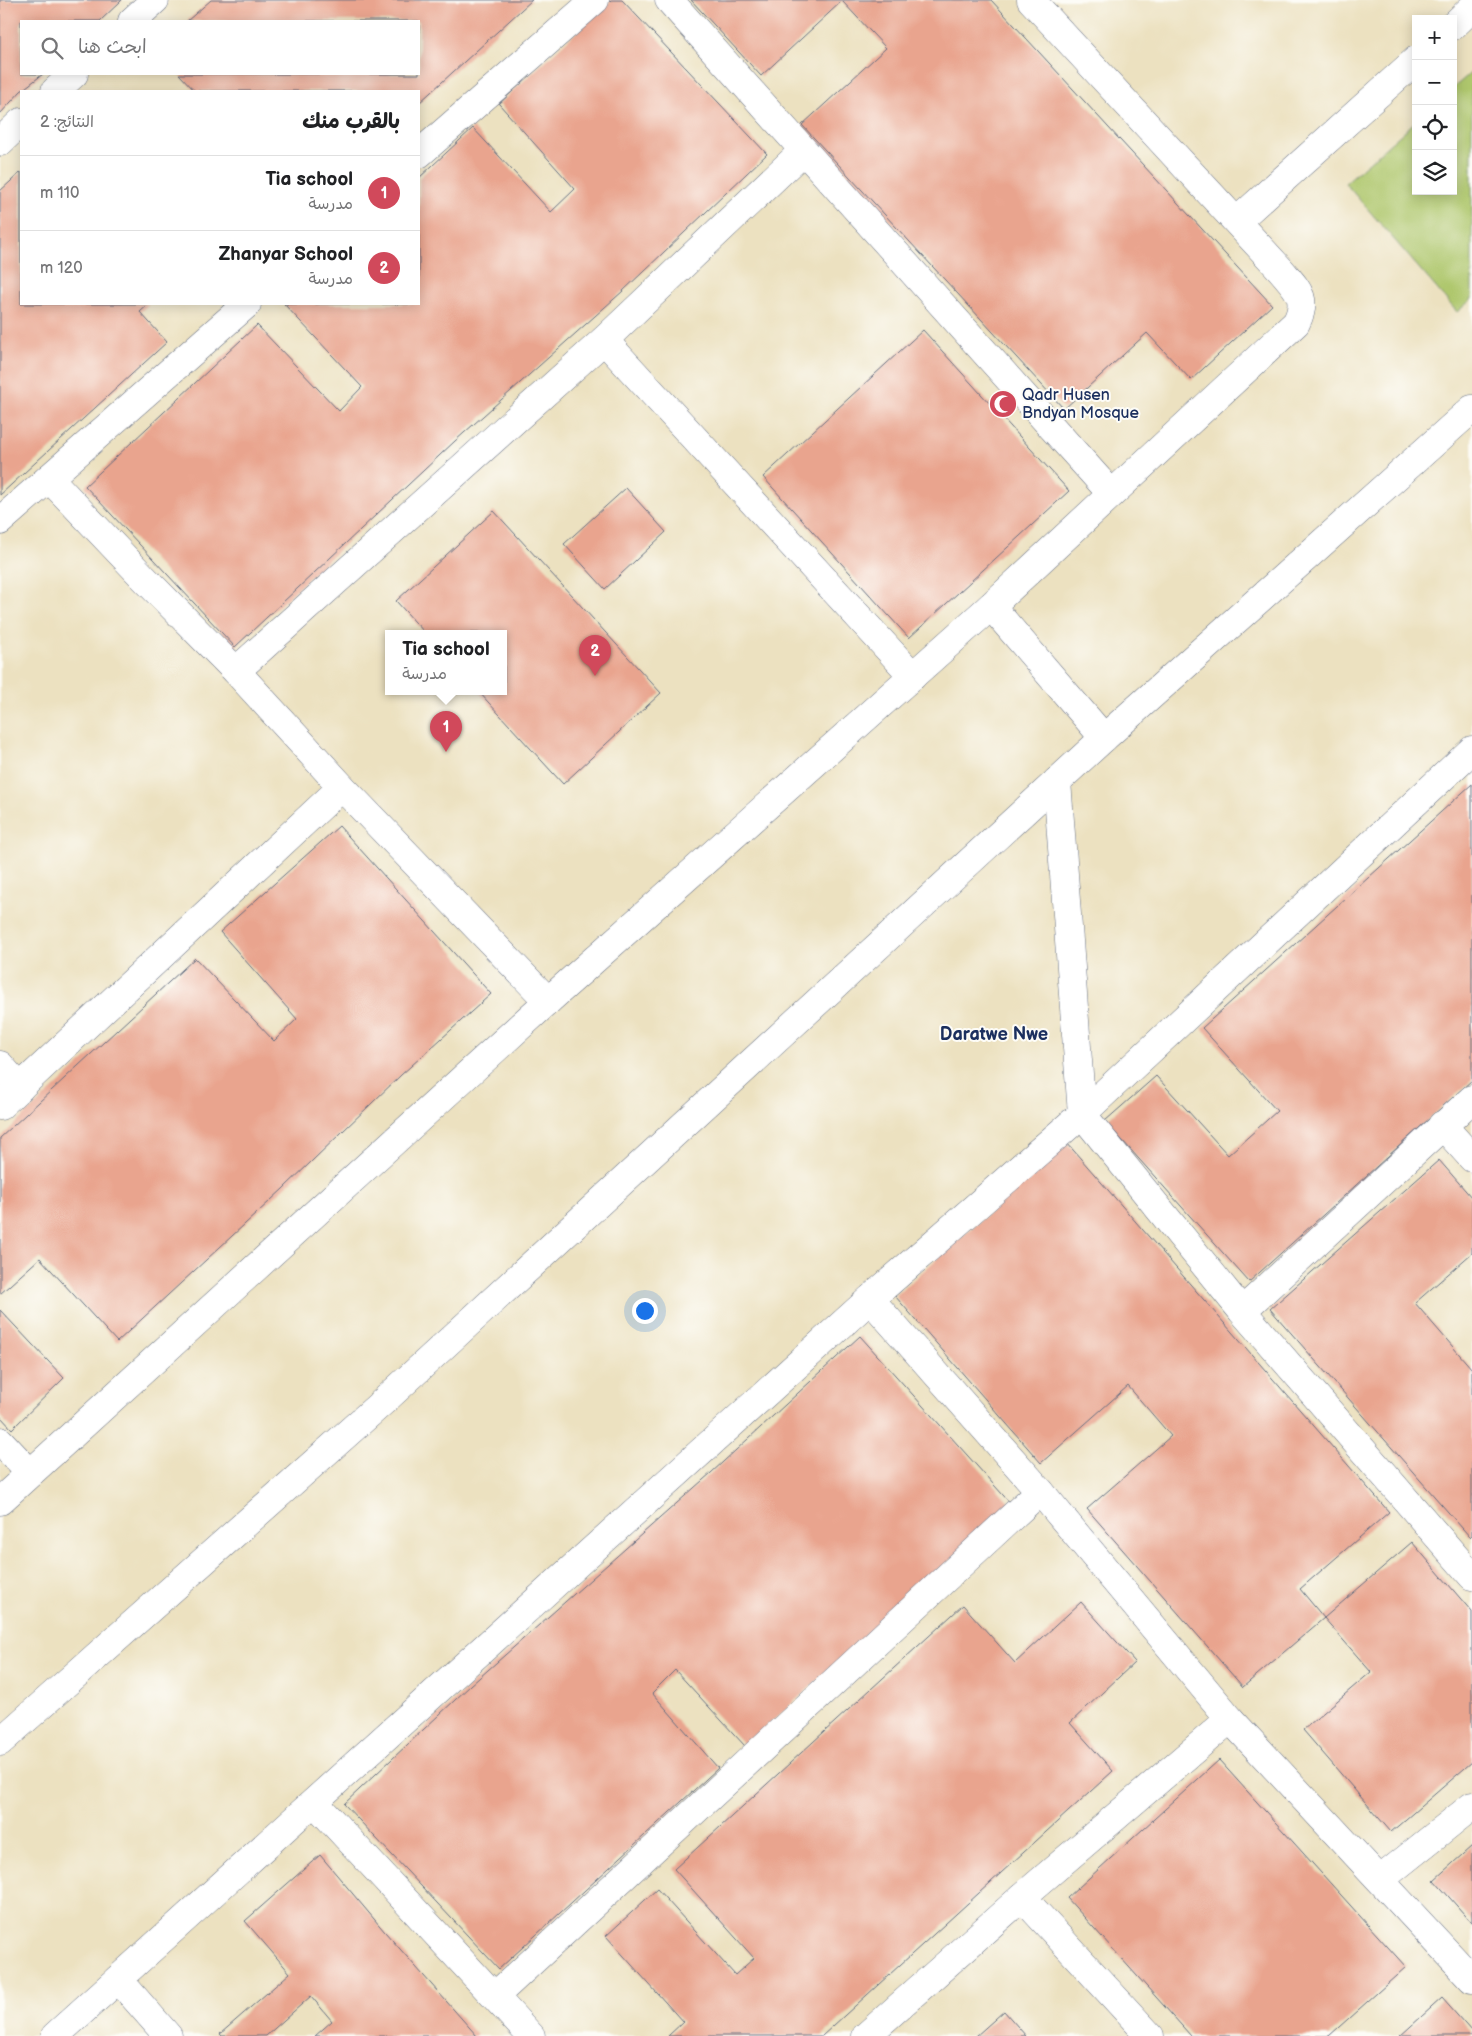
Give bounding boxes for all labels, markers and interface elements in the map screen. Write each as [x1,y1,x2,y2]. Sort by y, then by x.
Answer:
map controls [1412,15,1457,195]
button: + [1412,15,1457,60]
search box [20,20,420,75]
icon: search [38,34,66,62]
text: ابحث هنا [78,36,147,59]
button: − [1412,60,1457,105]
button: locate [1412,105,1457,150]
text: بالقرب منك [302,109,400,134]
text: النتائج: 2 [40,113,94,132]
button: layers [1412,150,1457,195]
text: Tia school [266,168,353,191]
text: 110 m [40,184,79,203]
text: 1 [381,184,387,203]
text: مدرسة [308,195,353,214]
text: Zhanyar School [219,243,353,266]
text: 120 m [40,259,83,278]
text: 2 [379,259,389,278]
text: مدرسة [308,270,353,289]
place label: Qadr Husen Bndyan Mosque [1022,386,1139,423]
mosque icon: Qadr Husen Bndyan Mosque [988,389,1018,419]
popup [385,630,507,695]
pin: 2 [579,635,611,676]
text: Tia school [402,638,490,661]
text: مدرسة [402,665,447,684]
pin: 1 [430,711,462,752]
district label: Daratwe Nwe [940,1024,1048,1045]
your location [632,1298,658,1324]

